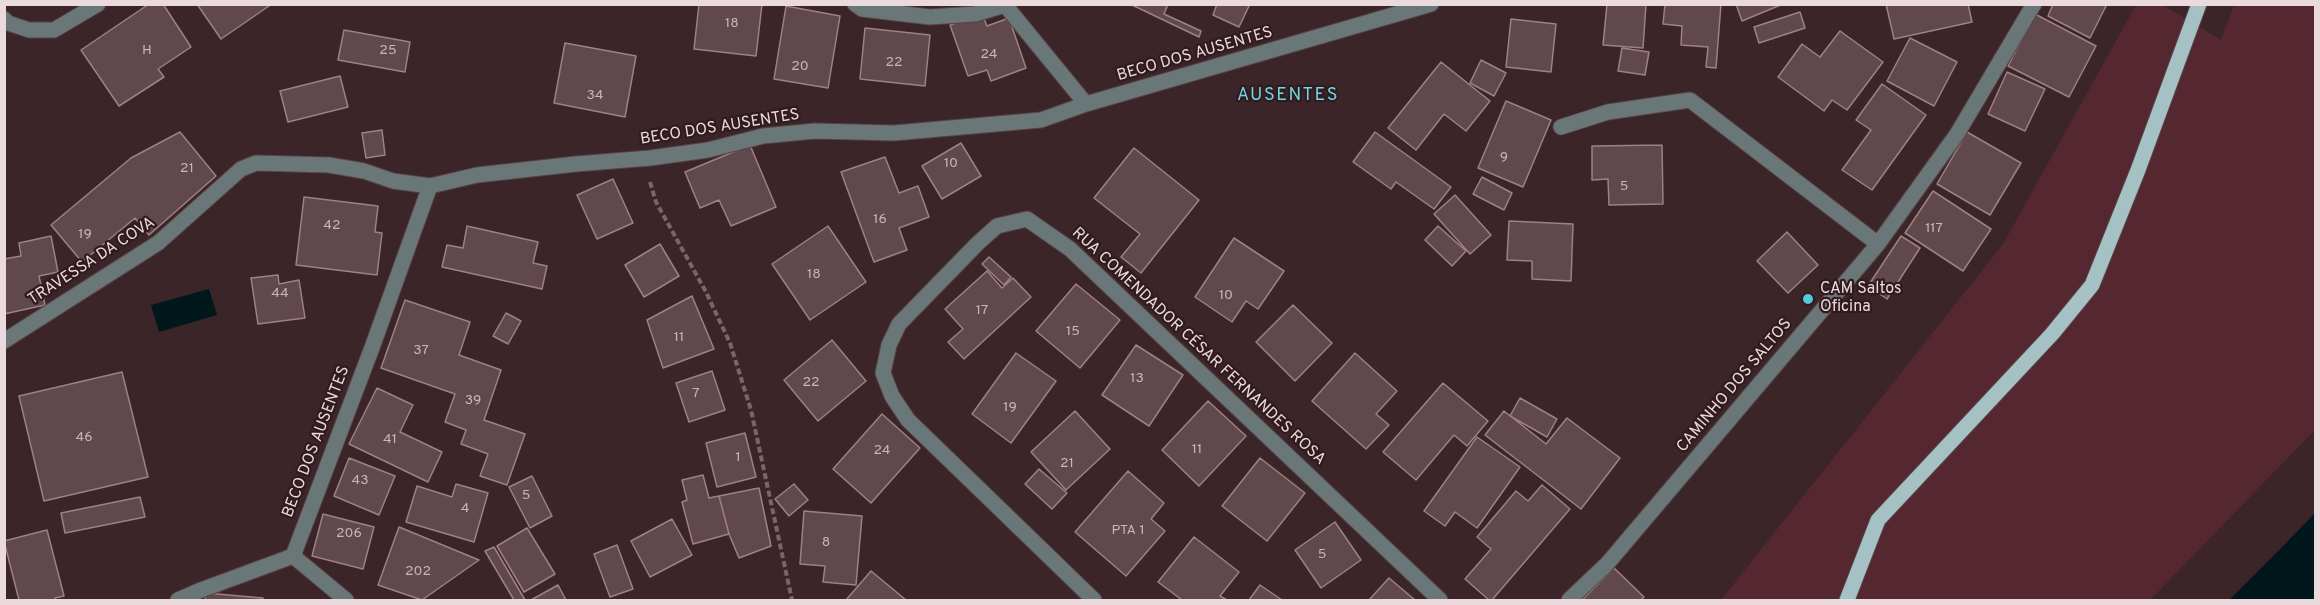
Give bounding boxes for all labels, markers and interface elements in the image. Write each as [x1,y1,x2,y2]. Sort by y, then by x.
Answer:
house number: 18 [725,16,739,32]
street label: BECO DOS AUSENTES [1115,24,1275,86]
house number: H [142,43,152,59]
house number: 25 [379,43,397,59]
house number: 24 [980,47,998,63]
house number: 22 [885,55,903,71]
house number: 20 [791,59,809,75]
district label: AUSENTES [1237,85,1339,107]
house number: 34 [586,88,604,104]
street label: BECO DOS AUSENTES [639,106,801,150]
house number: 9 [1500,150,1508,166]
house number: 10 [944,156,958,172]
house number: 21 [180,161,194,177]
house number: 5 [1620,179,1628,195]
house number: 16 [873,212,887,228]
street label: TRAVESSA DA COVA [25,214,159,310]
house number: 42 [323,218,341,234]
house number: 117 [1925,221,1943,237]
street label: RUA COMENDADOR CÉSAR FERNANDES ROSA [1067,224,1329,470]
house number: 19 [78,227,92,243]
house number: 18 [807,267,821,283]
place label: CAM Saltos Oficina [1820,280,1902,318]
house number: 44 [271,286,289,302]
house number: 10 [1219,288,1233,304]
marker: CAM Saltos Oficina [1801,292,1815,306]
house number: 17 [976,303,988,319]
street label: CAMINHO DOS SALTOS [1673,315,1797,457]
house number: 15 [1066,324,1080,340]
house number: 11 [674,330,684,346]
house number: 37 [413,343,429,359]
street label: BECO DOS AUSENTES [279,363,355,521]
house number: 13 [1130,371,1144,387]
house number: 22 [802,375,820,391]
house number: 7 [692,386,700,402]
house number: 39 [465,393,481,409]
house number: 19 [1003,400,1017,416]
house number: 46 [75,430,93,446]
house number: 41 [383,432,397,448]
house number: 11 [1192,442,1202,458]
house number: 24 [873,443,891,459]
house number: 1 [735,450,741,466]
house number: 21 [1060,456,1074,472]
house number: 43 [351,473,369,489]
house number: 5 [522,488,530,504]
house number: 4 [461,501,469,517]
house number: PTA 1 [1111,523,1145,539]
house number: 206 [336,526,362,542]
house number: 8 [822,535,830,551]
house number: 5 [1318,547,1326,563]
house number: 202 [405,564,431,580]

